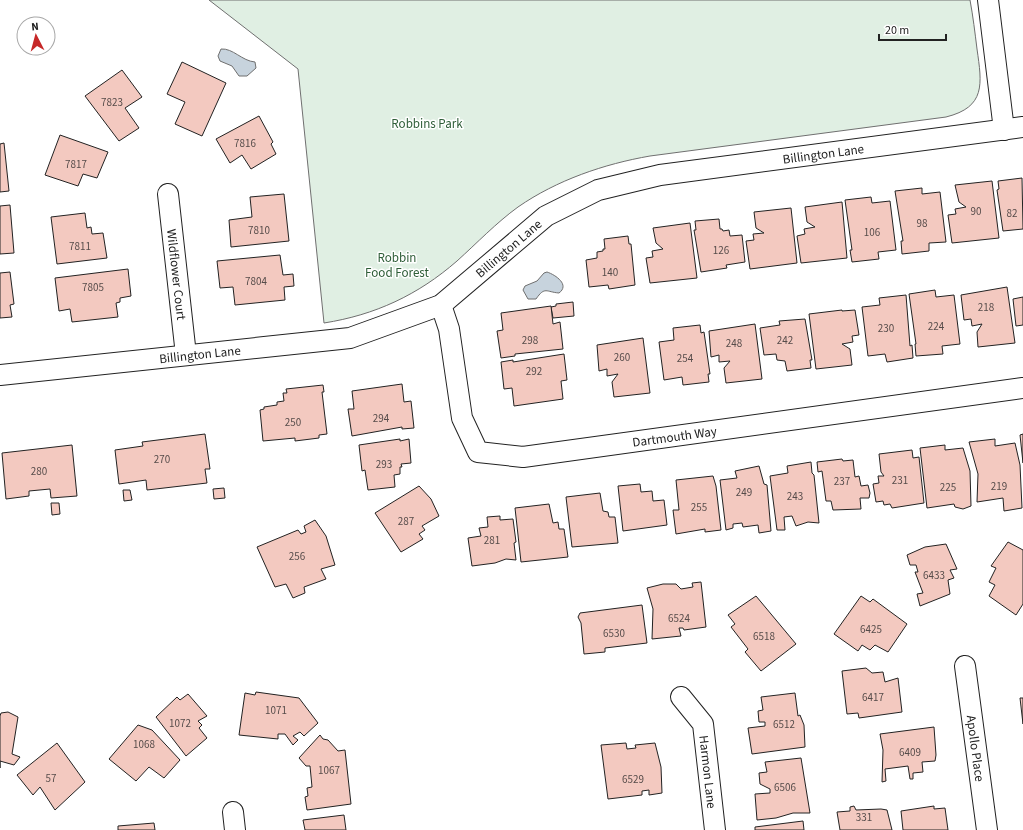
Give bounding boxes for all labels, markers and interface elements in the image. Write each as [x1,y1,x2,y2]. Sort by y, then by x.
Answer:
north arrow [16,16,56,56]
scale bar [879,16,946,42]
text: N [31,19,39,34]
text: 20 m [885,22,909,39]
house number: 7823 [101,95,123,110]
park label: Robbins Park [391,115,463,133]
house number: 7816 [234,136,256,151]
street label: Billington Lane [782,140,865,169]
house number: 7817 [65,157,87,172]
house number: 90 [971,204,981,219]
house number: 82 [1007,206,1017,221]
street label: Billington Lane [472,215,546,282]
house number: 98 [917,216,928,231]
house number: 7810 [248,223,270,238]
house number: 106 [864,225,881,240]
street label: Wildflower Court [162,228,190,322]
house number: 7811 [69,239,91,254]
house number: 126 [713,243,730,258]
park label: Robbin Food Forest [365,249,430,282]
house number: 140 [602,265,618,280]
house number: 7804 [245,274,267,289]
house number: 7805 [82,280,104,295]
house number: 218 [978,300,995,315]
house number: 224 [928,319,945,334]
house number: 230 [878,321,894,336]
house number: 298 [522,333,539,348]
house number: 242 [777,333,793,348]
house number: 248 [726,336,743,351]
street label: Billington Lane [158,342,242,368]
house number: 260 [614,350,630,365]
house number: 254 [677,351,694,366]
house number: 292 [526,364,542,379]
house number: 294 [373,411,390,426]
house number: 250 [285,415,301,430]
street label: Dartmouth Way [631,422,718,452]
house number: 270 [154,452,170,467]
house number: 293 [376,457,392,472]
house number: 280 [31,464,47,479]
house number: 231 [892,473,908,488]
house number: 237 [834,474,850,489]
house number: 219 [991,479,1007,494]
house number: 225 [940,480,956,495]
house number: 249 [736,485,752,500]
house number: 243 [787,489,803,504]
house number: 255 [691,500,707,515]
house number: 287 [398,514,414,529]
house number: 281 [484,533,500,548]
house number: 256 [289,549,306,564]
house number: 6433 [923,568,945,583]
house number: 6524 [668,611,690,626]
house number: 6425 [860,622,882,637]
house number: 6530 [603,626,625,641]
house number: 6518 [753,629,775,644]
house number: 6417 [862,690,884,705]
house number: 1071 [265,703,287,718]
street label: Apollo Place [962,714,988,783]
house number: 1072 [169,716,191,731]
house number: 6512 [773,717,795,732]
street label: Harmon Lane [694,734,721,810]
house number: 1068 [133,737,155,752]
house number: 6409 [899,745,921,760]
house number: 1067 [318,763,340,778]
house number: 57 [46,771,56,786]
house number: 6529 [622,772,644,787]
house number: 6506 [774,780,796,795]
house number: 331 [856,810,872,825]

